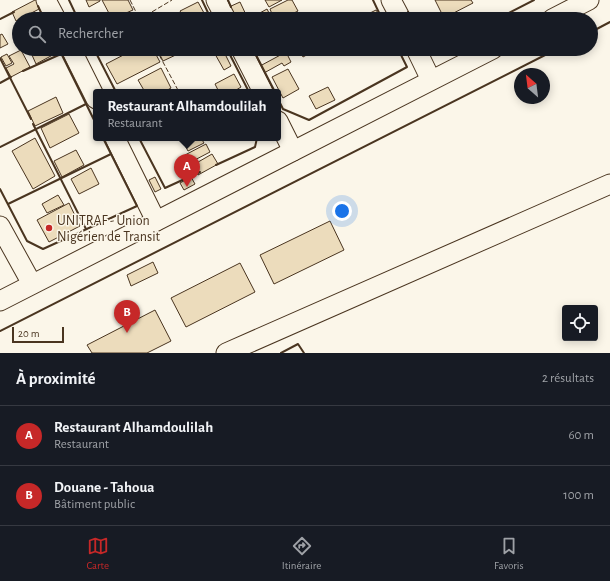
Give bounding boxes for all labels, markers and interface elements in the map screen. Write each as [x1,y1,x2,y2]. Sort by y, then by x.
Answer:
search box [12,12,598,56]
icon: search [26,23,48,45]
text: Rechercher [58,26,123,41]
north arrow [514,68,550,104]
popup [93,89,281,141]
text: Restaurant Alhamdoulilah [107,99,267,114]
text: Restaurant [107,117,162,130]
pin: A [174,154,200,187]
your location [332,201,352,221]
place label: UNITRAF - Union Nigérien de Transit [57,214,161,244]
marker: UNITRAF - Union Nigérien de Transit [44,223,54,233]
pin: B [114,300,140,333]
map controls [562,305,598,341]
button: locate [562,305,598,341]
scale bar [12,325,64,344]
text: 20 m [18,328,39,339]
text: À proximité [16,370,96,387]
text: 2 résultats [542,372,594,385]
text: Restaurant Alhamdoulilah [54,420,213,435]
text: A [25,429,33,442]
text: 60 m [568,429,594,442]
text: Restaurant [54,438,109,451]
text: Douane - Tahoua [54,480,155,495]
text: B [25,489,33,502]
text: 100 m [563,489,594,502]
text: Bâtiment public [54,498,135,511]
tab: Carte [86,535,109,572]
tab: Itinéraire [282,535,321,572]
tab: Favoris [494,535,524,572]

